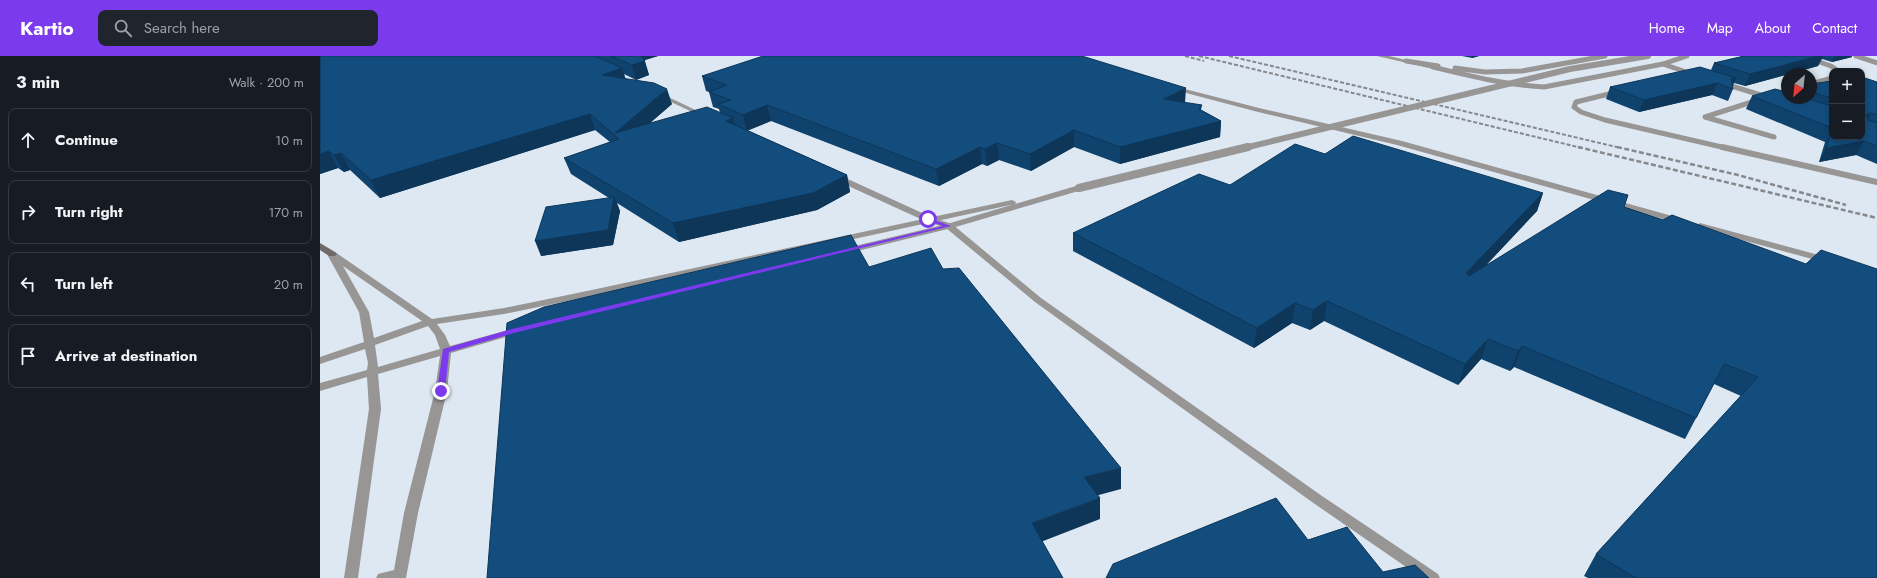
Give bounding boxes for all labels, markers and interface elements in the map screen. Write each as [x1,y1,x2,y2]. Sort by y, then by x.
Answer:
search box [98,10,378,46]
text: Kartio [20,15,74,42]
icon: search [112,17,134,39]
text: Search here [144,17,220,39]
text: Home [1649,18,1685,38]
text: Map [1707,18,1733,38]
text: About [1755,18,1790,38]
text: Contact [1812,18,1857,38]
north arrow [1781,68,1817,104]
map controls [1829,68,1865,140]
button: + [1829,68,1865,104]
text: 3 min [16,70,60,94]
text: Walk · 200 m [229,73,304,92]
button: − [1829,104,1865,140]
icon: ahead [17,129,39,151]
text: Continue [55,129,118,151]
text: 10 m [275,131,303,150]
icon: right [17,201,39,223]
text: Turn right [55,201,123,223]
text: 170 m [268,203,303,222]
route start [919,210,937,228]
icon: left [17,273,39,295]
text: Turn left [55,273,113,295]
text: 20 m [274,275,303,294]
icon: arrive [17,345,39,367]
text: Arrive at destination [55,345,197,367]
route end [432,382,450,400]

